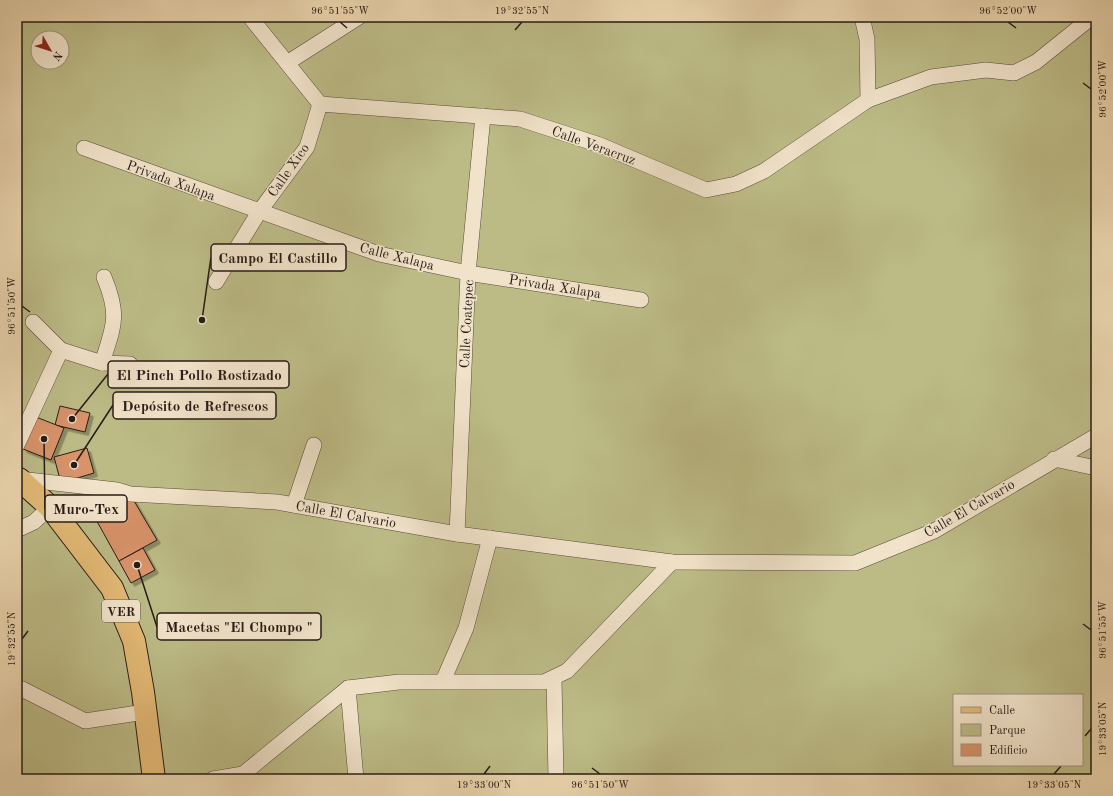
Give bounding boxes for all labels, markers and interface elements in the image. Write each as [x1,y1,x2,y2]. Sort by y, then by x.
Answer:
text: 96°51'55"W [311,6,369,16]
text: 19°32'55"N [495,6,550,16]
text: 96°52'00"W [979,6,1037,16]
north arrow [30,30,70,70]
text: N [49,49,64,63]
text: 96°52'00"W [1098,60,1108,118]
street label: Calle Veracruz [550,124,638,168]
street label: Calle Xico [265,141,312,200]
street label: Privada Xalapa [124,158,217,204]
street label: Calle Xalapa [358,241,436,273]
callout: Campo El Castillo [211,244,346,271]
text: Campo El Castillo [218,252,338,267]
street label: Privada Xalapa [508,273,602,301]
text: 96°51'50"W [7,277,17,335]
street label: Calle Coatepec [458,279,476,369]
callout: El Pinch Pollo Rostizado [108,361,289,388]
text: El Pinch Pollo Rostizado [116,369,282,384]
callout: Depósito de Refrescos [113,392,276,419]
text: Depósito de Refrescos [122,400,268,415]
street label: Calle El Calvario [922,477,1017,540]
callout: Muro-Tex [45,495,127,522]
street label: Calle El Calvario [294,499,397,531]
text: Muro-Tex [53,503,119,518]
road number: VER [102,600,140,622]
text: 96°51'55"W [1098,601,1108,659]
text: 19°32'55"N [7,611,17,666]
callout: Macetas "El Chompo " [157,613,321,640]
text: Macetas "El Chompo " [165,621,313,636]
legend [953,694,1083,766]
text: 19°33'05"N [1098,701,1108,756]
text: Calle [989,705,1015,717]
text: Parque [989,725,1026,737]
text: Edificio [989,745,1028,757]
text: 19°33'00"N [457,780,512,790]
text: 96°51'50"W [571,780,629,790]
text: 19°33'05"N [1027,780,1082,790]

